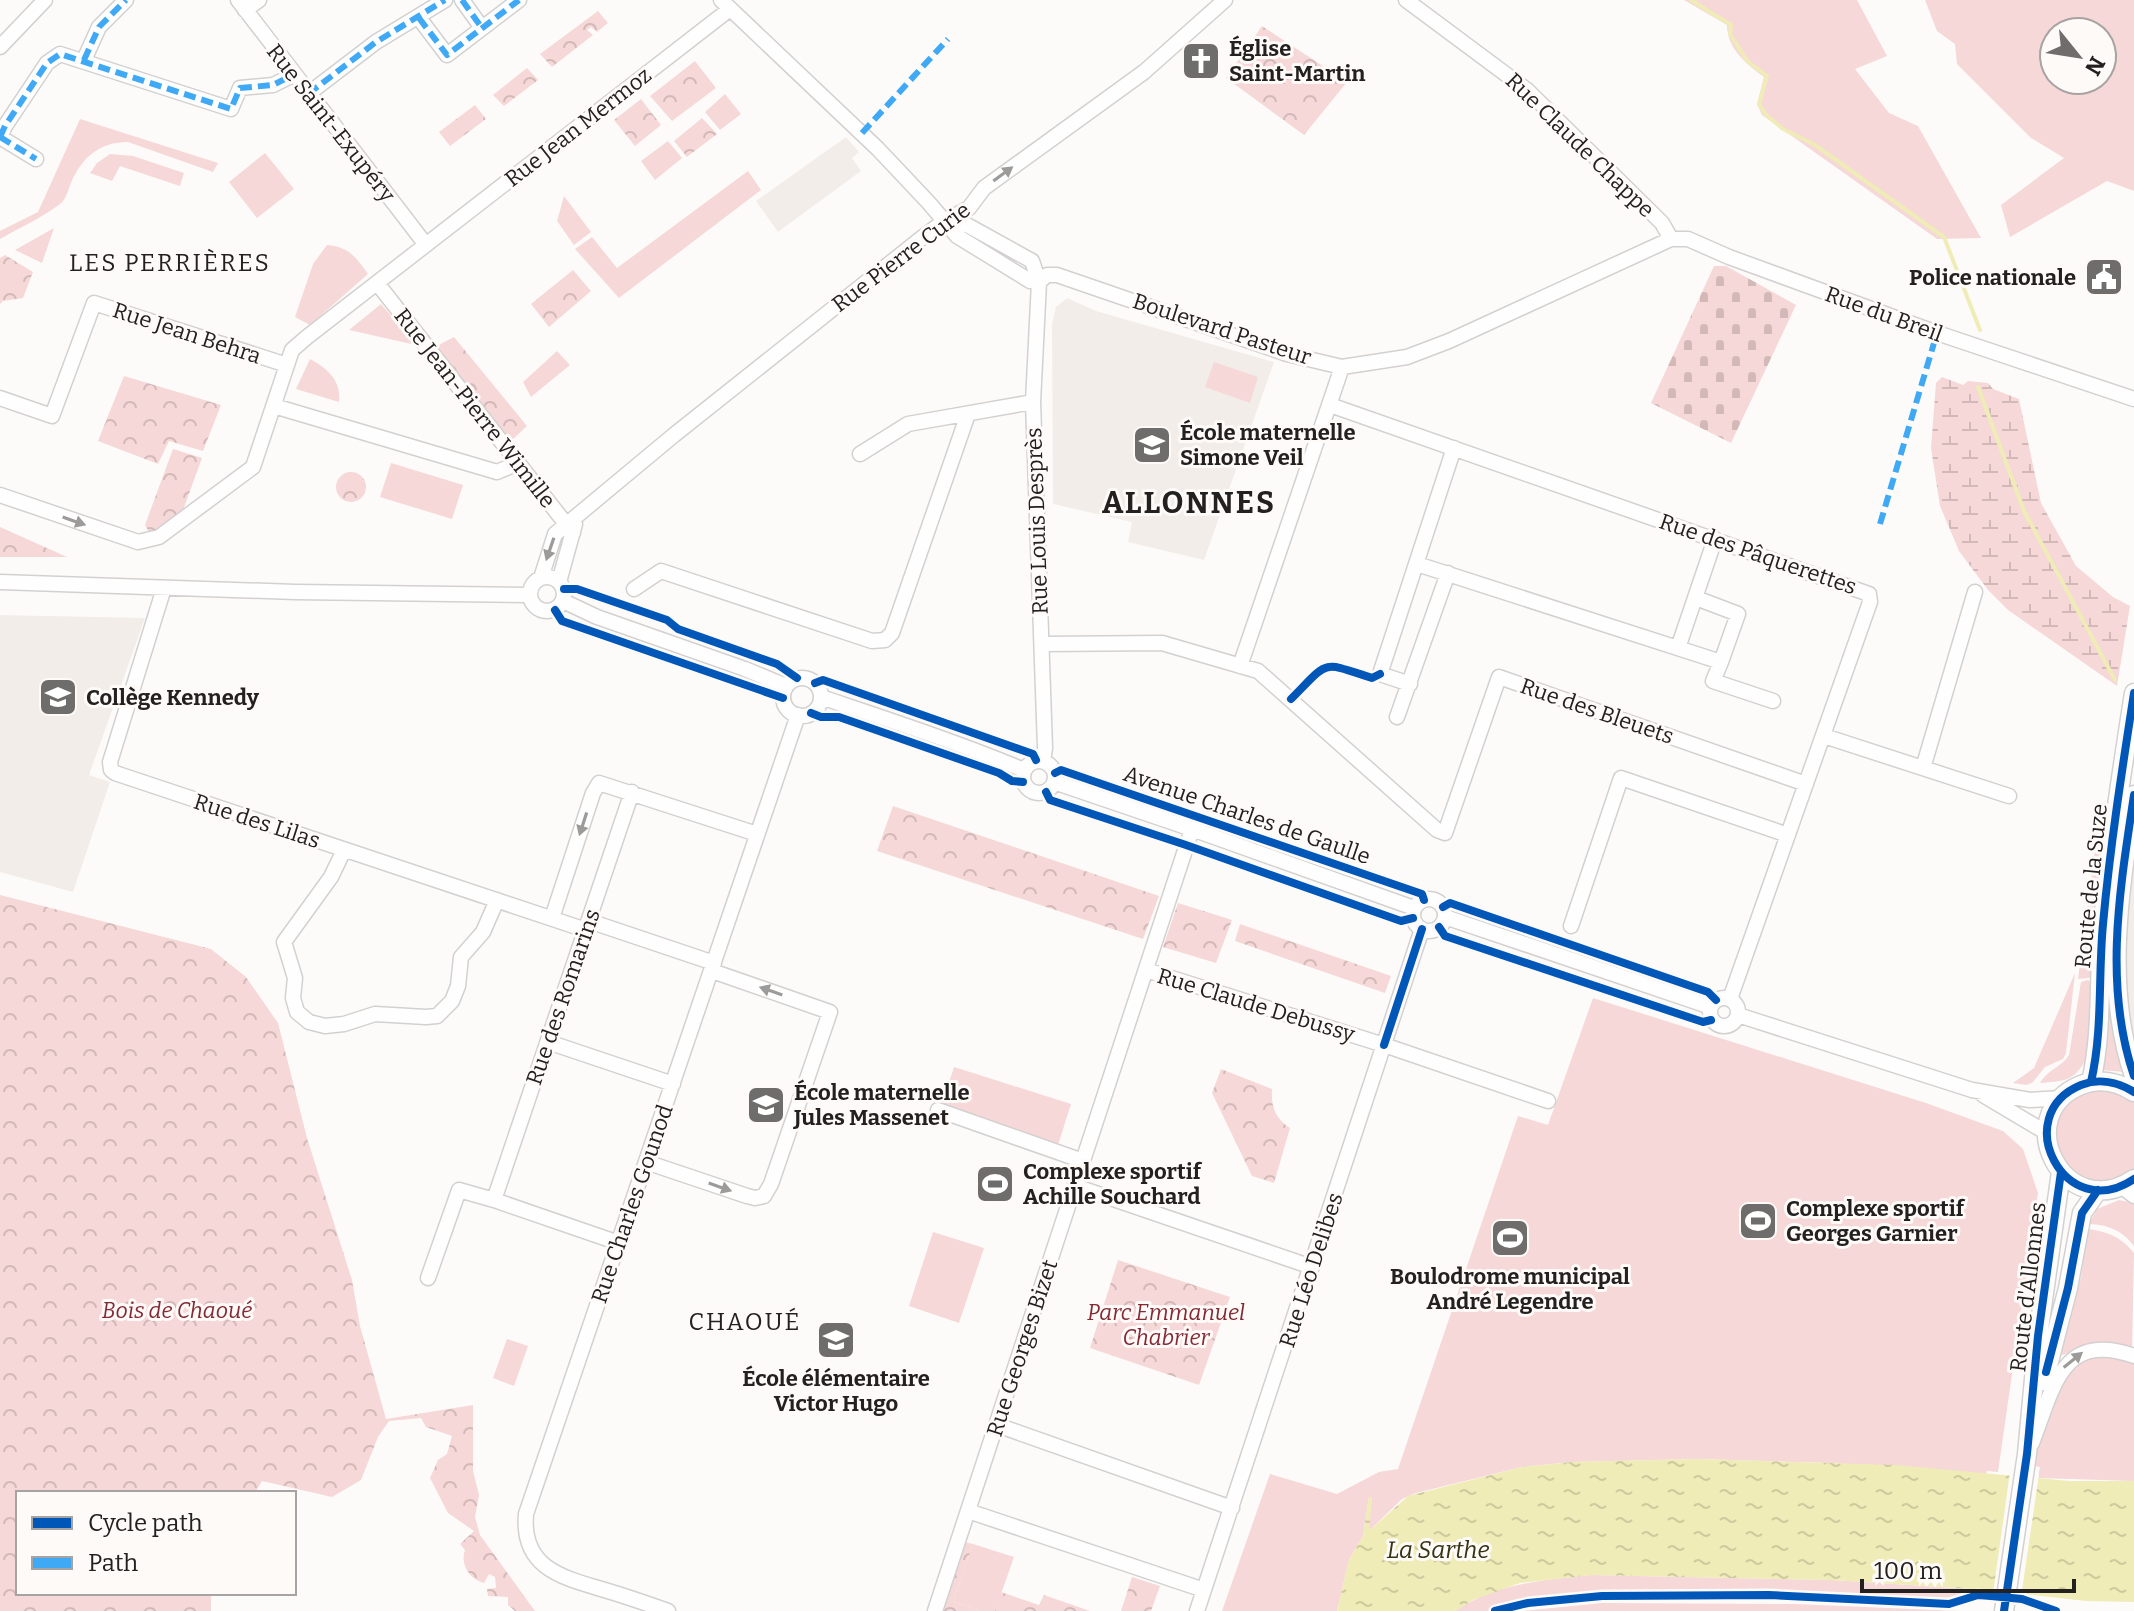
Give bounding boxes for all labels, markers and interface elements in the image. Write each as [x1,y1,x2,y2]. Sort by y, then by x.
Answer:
north arrow [2038,16,2118,96]
place label: Église Saint-Martin [1229,35,1365,87]
street label: Rue Saint-Exupéry [261,39,401,208]
church icon: Église Saint-Martin [1180,40,1222,82]
text: N [2079,52,2111,80]
street label: Rue Jean Mermoz [499,61,657,193]
street label: Rue Claude Chappe [1500,67,1660,223]
one-way arrow [992,166,1014,182]
street label: Rue Pierre Curie [827,196,975,318]
district label: LES PERRIÈRES [69,248,271,277]
public building icon: Police nationale [2083,256,2125,298]
place label: Police nationale [1909,264,2076,291]
street label: Rue du Breil [1822,280,1946,348]
street label: Boulevard Pasteur [1129,287,1315,371]
street label: Rue Jean Behra [109,296,265,370]
street label: Rue Jean-Pierre Wimille [389,303,561,513]
place label: École maternelle Simone Veil [1180,419,1355,471]
school or university icon: École maternelle Simone Veil [1131,424,1173,466]
street label: Rue Louis Desprès [1020,427,1054,615]
district label: ALLONNES [1102,485,1276,521]
street label: Rue des Pâquerettes [1656,508,1860,600]
one-way arrow [62,515,86,527]
one-way arrow [543,537,555,561]
street label: Rue des Bleuets [1517,672,1677,750]
school or university icon: Collège Kennedy [37,676,79,718]
place label: Collège Kennedy [86,684,260,711]
street label: Avenue Charles de Gaulle [1120,760,1374,870]
street label: Rue des Lilas [190,788,324,854]
street label: Route de la Suze [2069,802,2113,970]
one-way arrow [576,812,589,836]
street label: Rue des Romarins [520,905,606,1089]
street label: Rue Claude Debussy [1154,962,1358,1048]
one-way arrow [759,985,783,997]
place label: École maternelle Jules Massenet [793,1079,969,1131]
school or university icon: École maternelle Jules Massenet [745,1084,787,1126]
street label: Rue Charles Gounod [585,1101,679,1307]
place label: Complexe sportif Achille Souchard [1023,1158,1203,1210]
sports icon: Complexe sportif Achille Souchard [974,1163,1016,1205]
one-way arrow [708,1182,732,1194]
street label: Rue Léo Delibes [1273,1189,1349,1351]
place label: Complexe sportif Georges Garnier [1786,1195,1966,1247]
sports icon: Complexe sportif Georges Garnier [1737,1200,1779,1242]
street label: Route d'Allonnes [2004,1200,2052,1374]
sports icon: Boulodrome municipal André Legendre [1489,1217,1531,1259]
street label: Rue Georges Bizet [981,1256,1063,1440]
place label: Boulodrome municipal André Legendre [1390,1263,1630,1315]
park label: Bois de Chaoué [102,1297,252,1324]
park label: Parc Emmanuel Chabrier [1087,1299,1245,1351]
district label: CHAOUÉ [689,1307,801,1336]
school or university icon: École élémentaire Victor Hugo [815,1319,857,1361]
one-way arrow [2062,1352,2083,1369]
place label: École élémentaire Victor Hugo [742,1365,930,1417]
legend [16,1491,296,1595]
text: Cycle path [88,1509,203,1537]
water label: La Sarthe [1386,1536,1490,1564]
scale bar [1862,1543,2074,1593]
text: Path [88,1549,138,1577]
text: 100 m [1874,1557,1942,1585]

